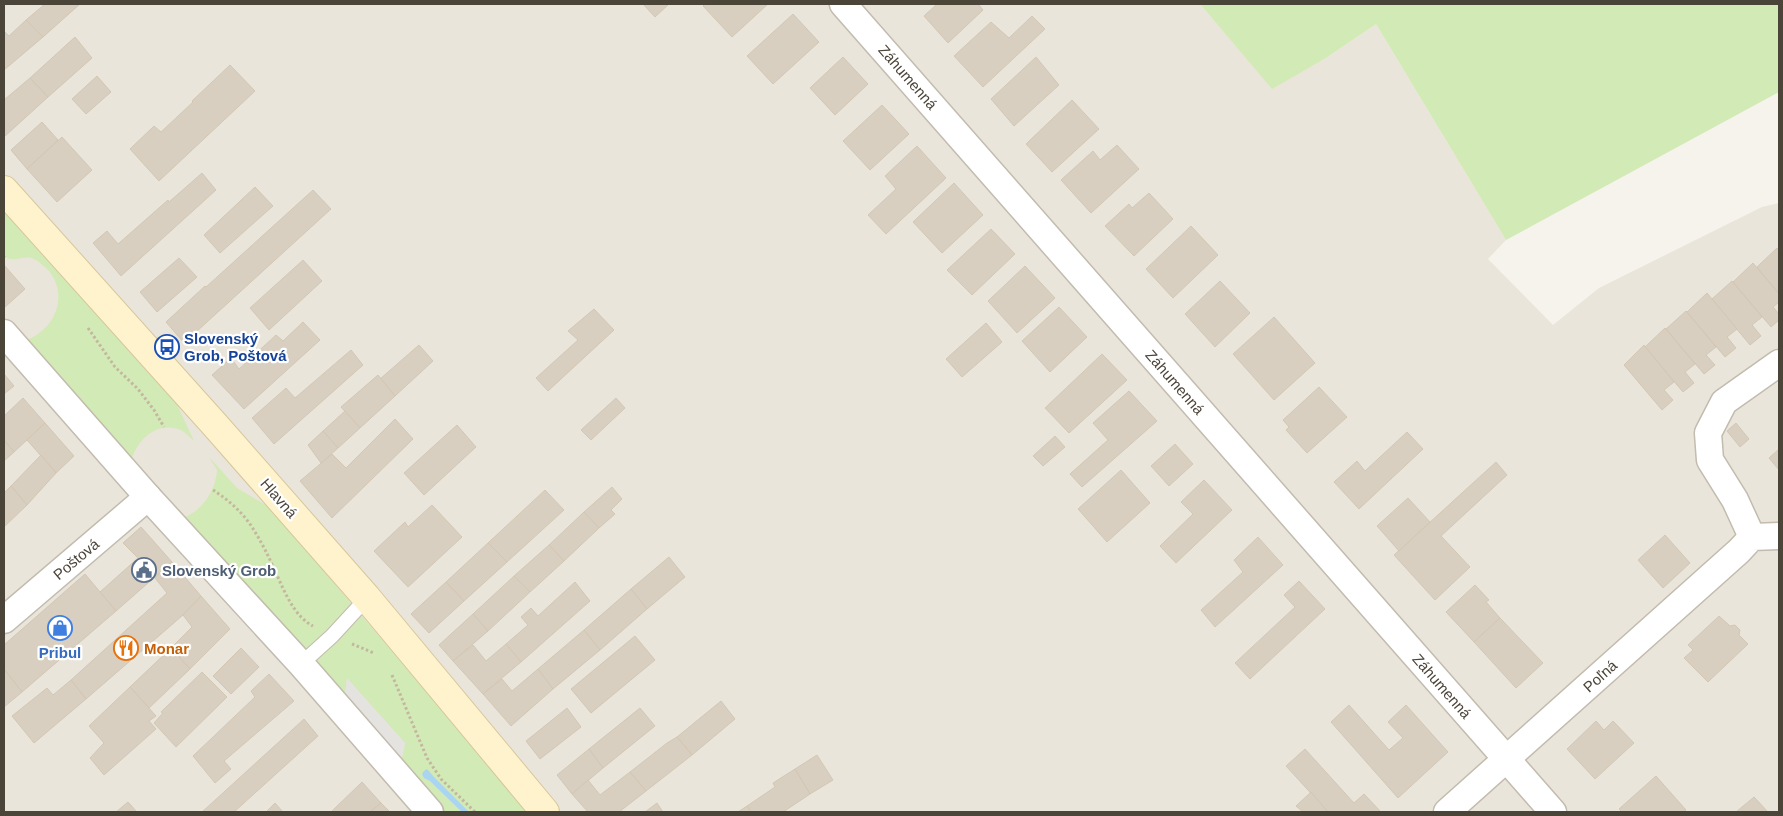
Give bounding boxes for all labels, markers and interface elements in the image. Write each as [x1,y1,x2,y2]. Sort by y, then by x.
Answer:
street label: Záhumenná [875,41,941,113]
place label: Slovenský Grob, Poštová [184,330,287,364]
bus stop icon: Slovenský Grob, Poštová [154,334,180,360]
street label: Záhumenná [1142,346,1208,418]
street label: Hlavná [257,475,301,522]
street label: Poštová [50,535,103,583]
public building icon: Slovenský Grob [131,557,157,583]
place label: Slovenský Grob [162,562,276,579]
shop icon: Pribul [47,615,73,641]
restaurant icon: Monar [113,635,139,661]
place label: Monar [144,640,189,657]
place label: Pribul [39,644,81,661]
street label: Záhumenná [1409,650,1475,722]
street label: Poľná [1580,656,1621,696]

